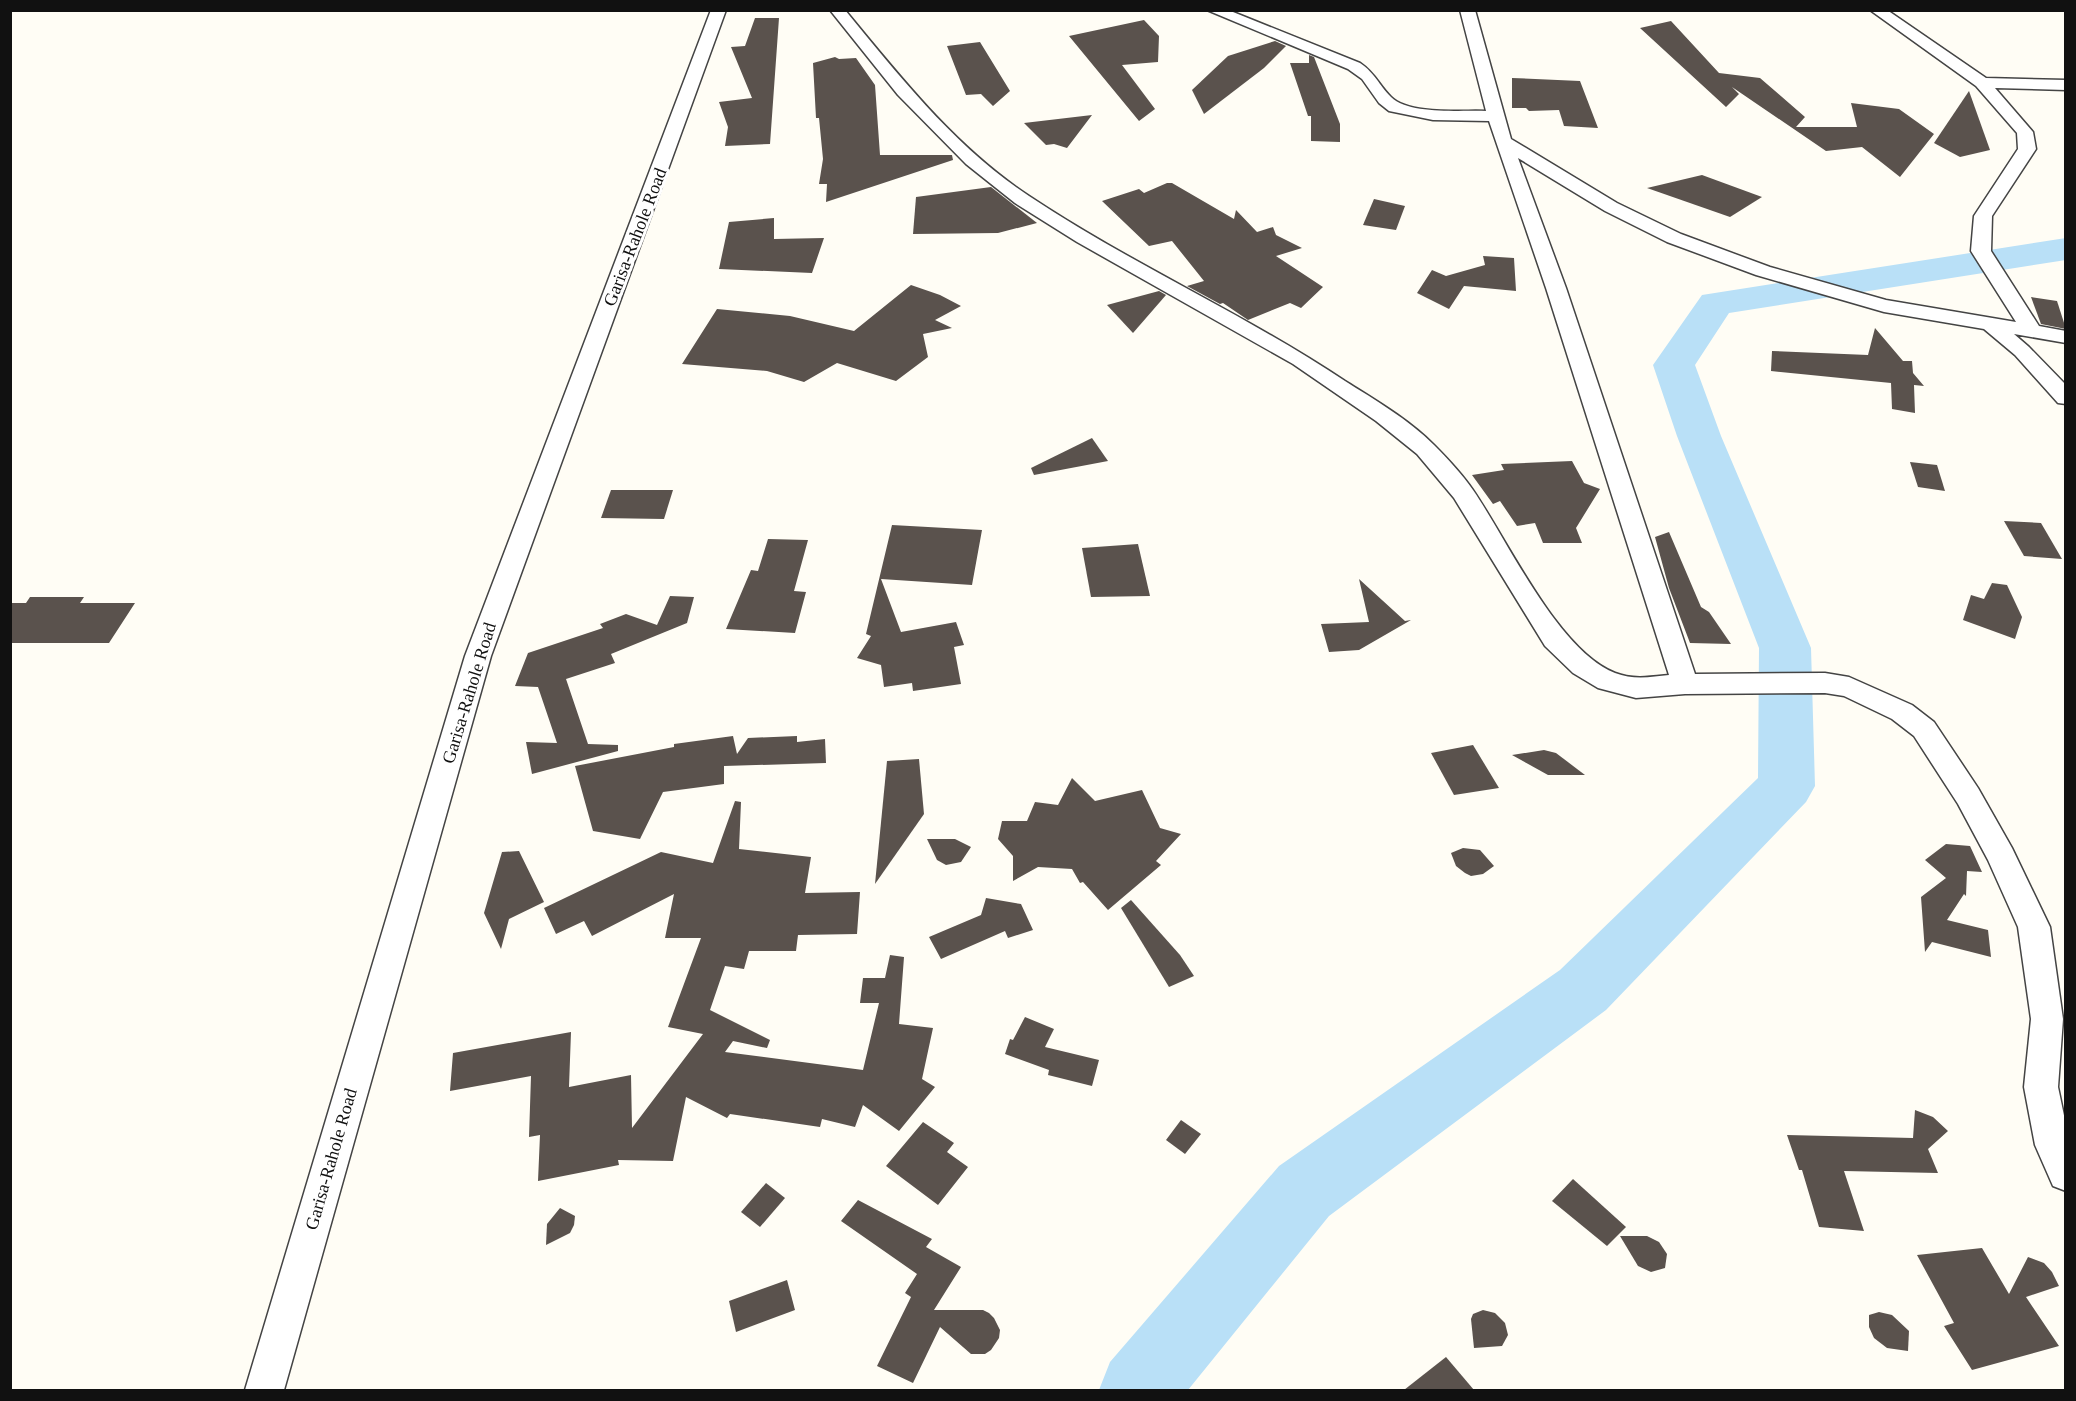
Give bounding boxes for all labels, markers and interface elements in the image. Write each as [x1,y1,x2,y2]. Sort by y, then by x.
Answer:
street label: Garisa-Rahole Road [599,165,671,309]
street label: Garisa-Rahole Road [438,620,500,766]
street label: Garisa-Rahole Road [301,1086,361,1232]

